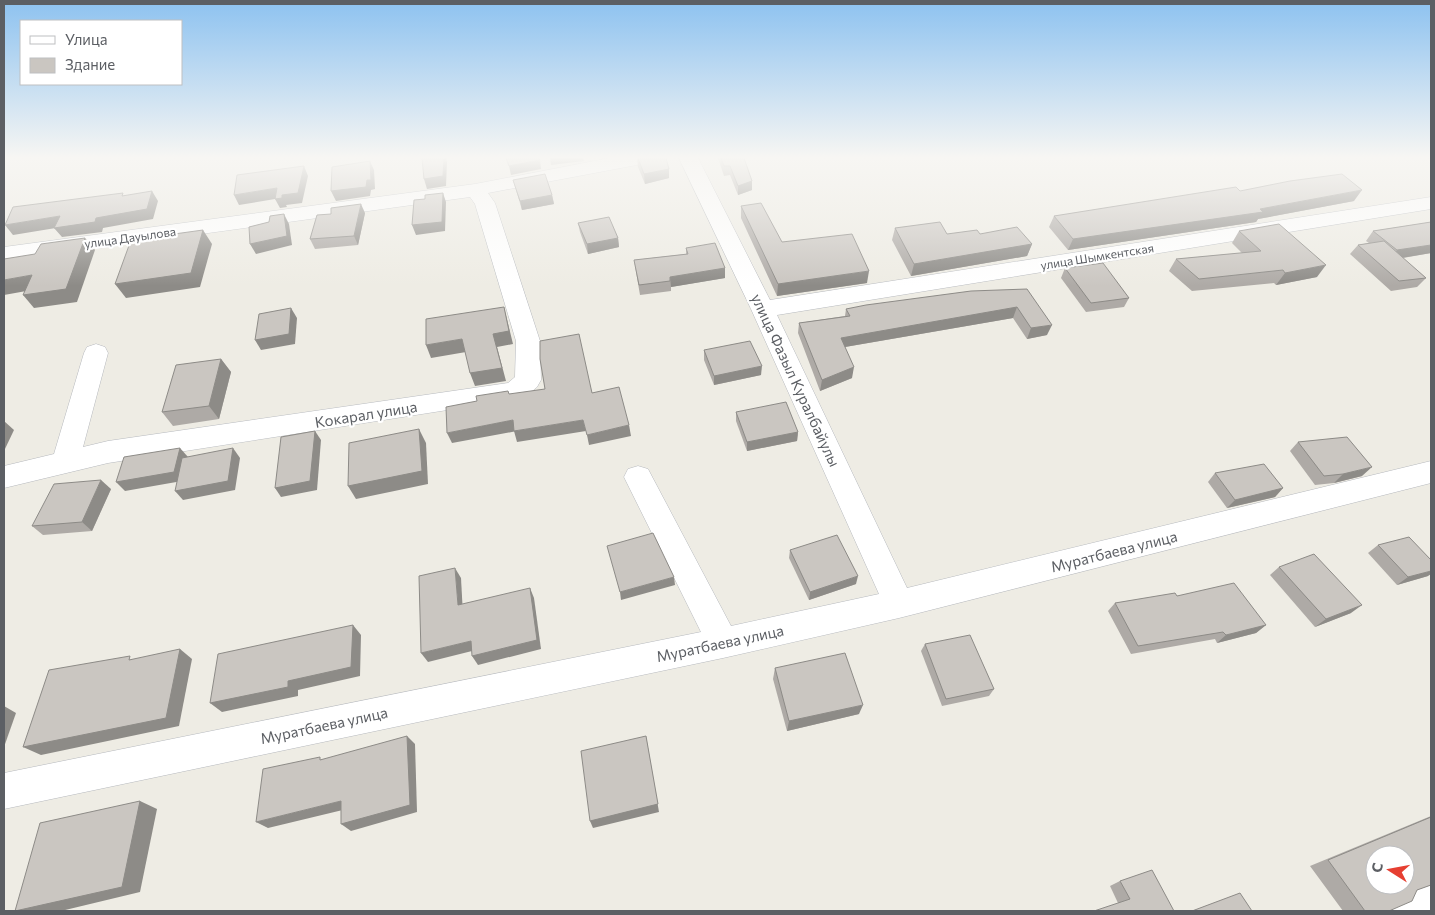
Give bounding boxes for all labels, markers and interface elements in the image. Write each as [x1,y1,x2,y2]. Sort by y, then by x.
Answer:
legend [20,20,182,85]
text: Улица [65,30,107,48]
text: Здание [65,55,115,73]
street label: улица Дауылова [83,224,177,250]
street label: улица Шымкентская [1039,240,1155,272]
street label: улица Фазыл Куралбайулы [748,291,844,469]
street label: Кокарал улица [314,397,418,431]
street label: Муратбаева улица [1049,527,1179,575]
street label: Муратбаева улица [655,621,785,665]
street label: Муратбаева улица [259,703,389,747]
north arrow [1365,845,1415,895]
text: С [1367,861,1386,874]

